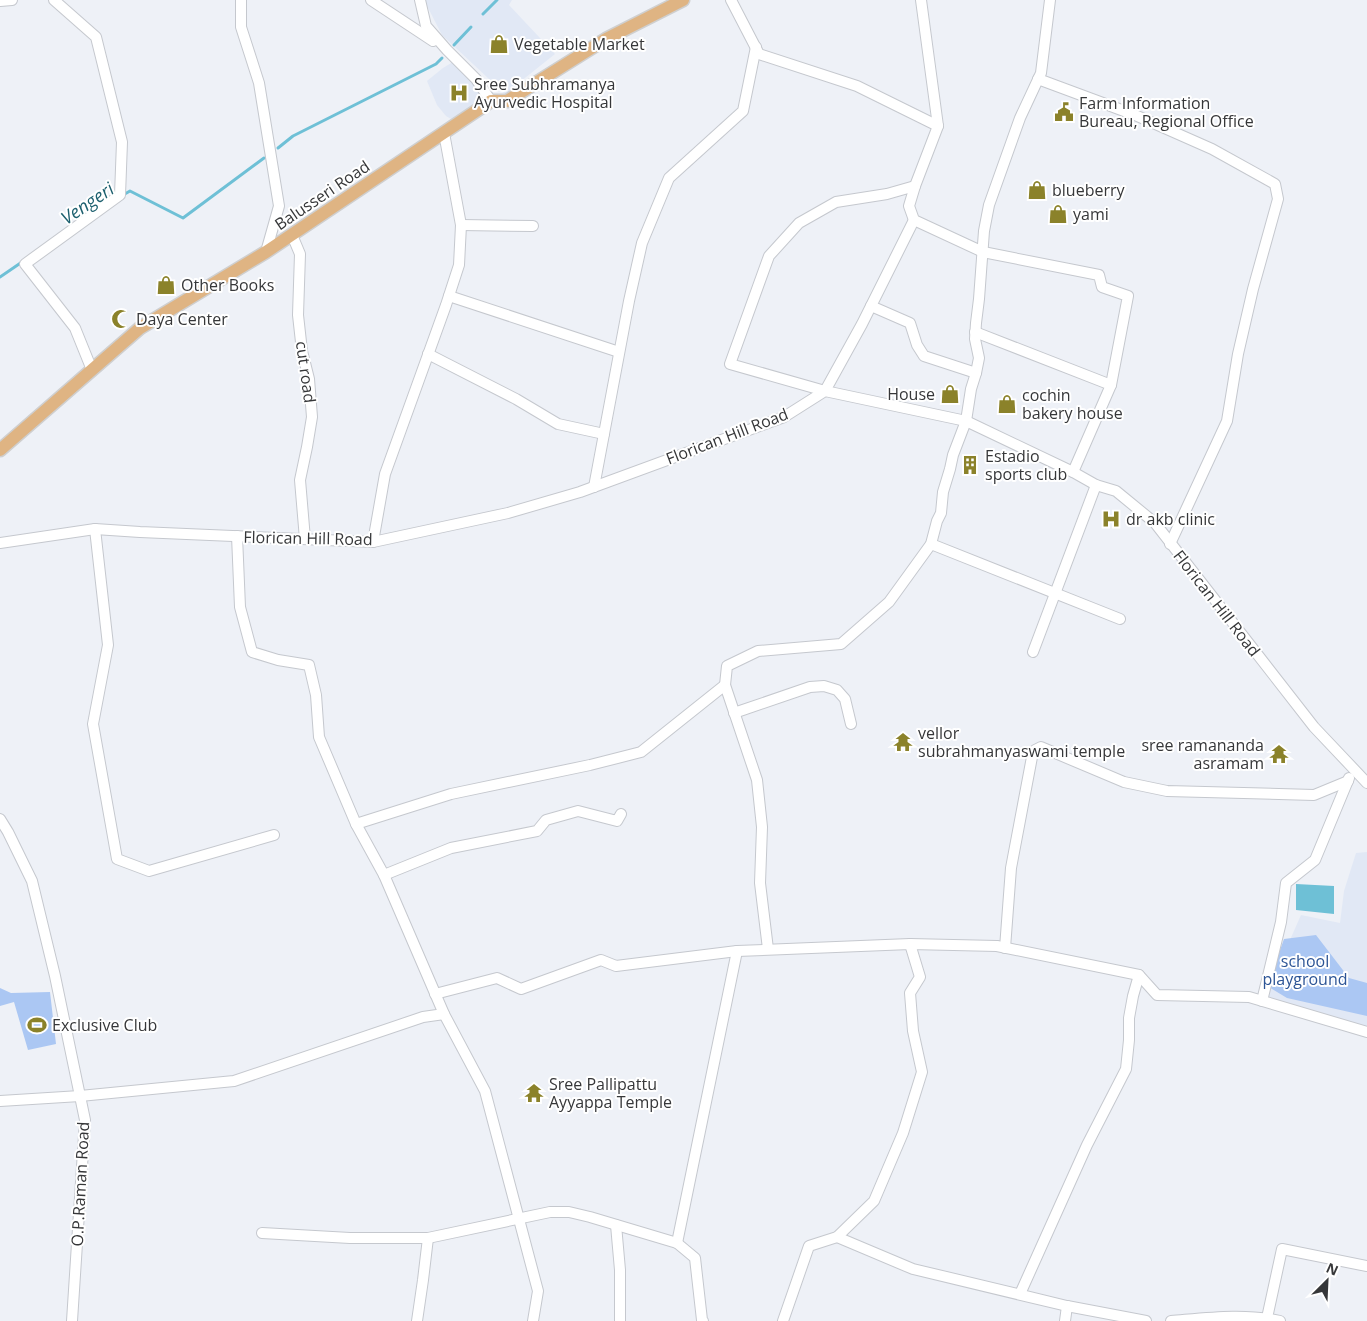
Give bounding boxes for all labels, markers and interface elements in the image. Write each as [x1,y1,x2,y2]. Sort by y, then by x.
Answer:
shop icon: Vegetable Market [488,33,510,55]
place label: Vegetable Market [514,33,645,55]
place label: Sree Subhramanya Ayurvedic Hospital [474,73,615,113]
hospital icon: Sree Subhramanya Ayurvedic Hospital [448,82,470,104]
place label: Farm Information Bureau, Regional Office [1079,92,1254,132]
public building icon: Farm Information Bureau, Regional Office [1053,101,1075,123]
street label: Balusseri Road [270,155,374,235]
water label: Vengeri [56,176,119,230]
shop icon: blueberry [1026,179,1048,201]
place label: blueberry [1052,179,1125,201]
shop icon: yami [1047,203,1069,225]
place label: yami [1073,203,1109,225]
shop icon: Other Books [155,274,177,296]
place label: Other Books [181,274,274,296]
mosque icon: Daya Center [110,308,132,330]
place label: Daya Center [136,308,228,330]
street label: cut road [291,340,321,404]
place label: House [887,383,935,405]
shop icon: House [939,383,961,405]
place label: cochin bakery house [1022,384,1123,424]
shop icon: cochin bakery house [996,393,1018,415]
street label: Florican Hill Road [663,403,791,469]
place label: Estadio sports club [985,445,1067,485]
building icon: Estadio sports club [959,454,981,476]
hospital icon: dr akb clinic [1100,508,1122,530]
place label: dr akb clinic [1126,508,1215,530]
street label: Florican Hill Road [243,526,373,550]
street label: Florican Hill Road [1169,545,1265,661]
place label: vellor subrahmanyaswami temple [918,722,1125,762]
temple icon: vellor subrahmanyaswami temple [892,731,914,753]
place label: sree ramananda asramam [1141,734,1264,774]
temple icon: sree ramananda asramam [1268,743,1290,765]
park label: school playground [1263,950,1348,990]
sports icon: Exclusive Club [26,1014,48,1036]
place label: Exclusive Club [52,1014,157,1036]
place label: Sree Pallipattu Ayyappa Temple [549,1073,672,1113]
temple icon: Sree Pallipattu Ayyappa Temple [523,1082,545,1104]
street label: O.P.Raman Road [66,1121,94,1247]
north arrow [1302,1256,1352,1306]
text: N [1323,1258,1342,1280]

